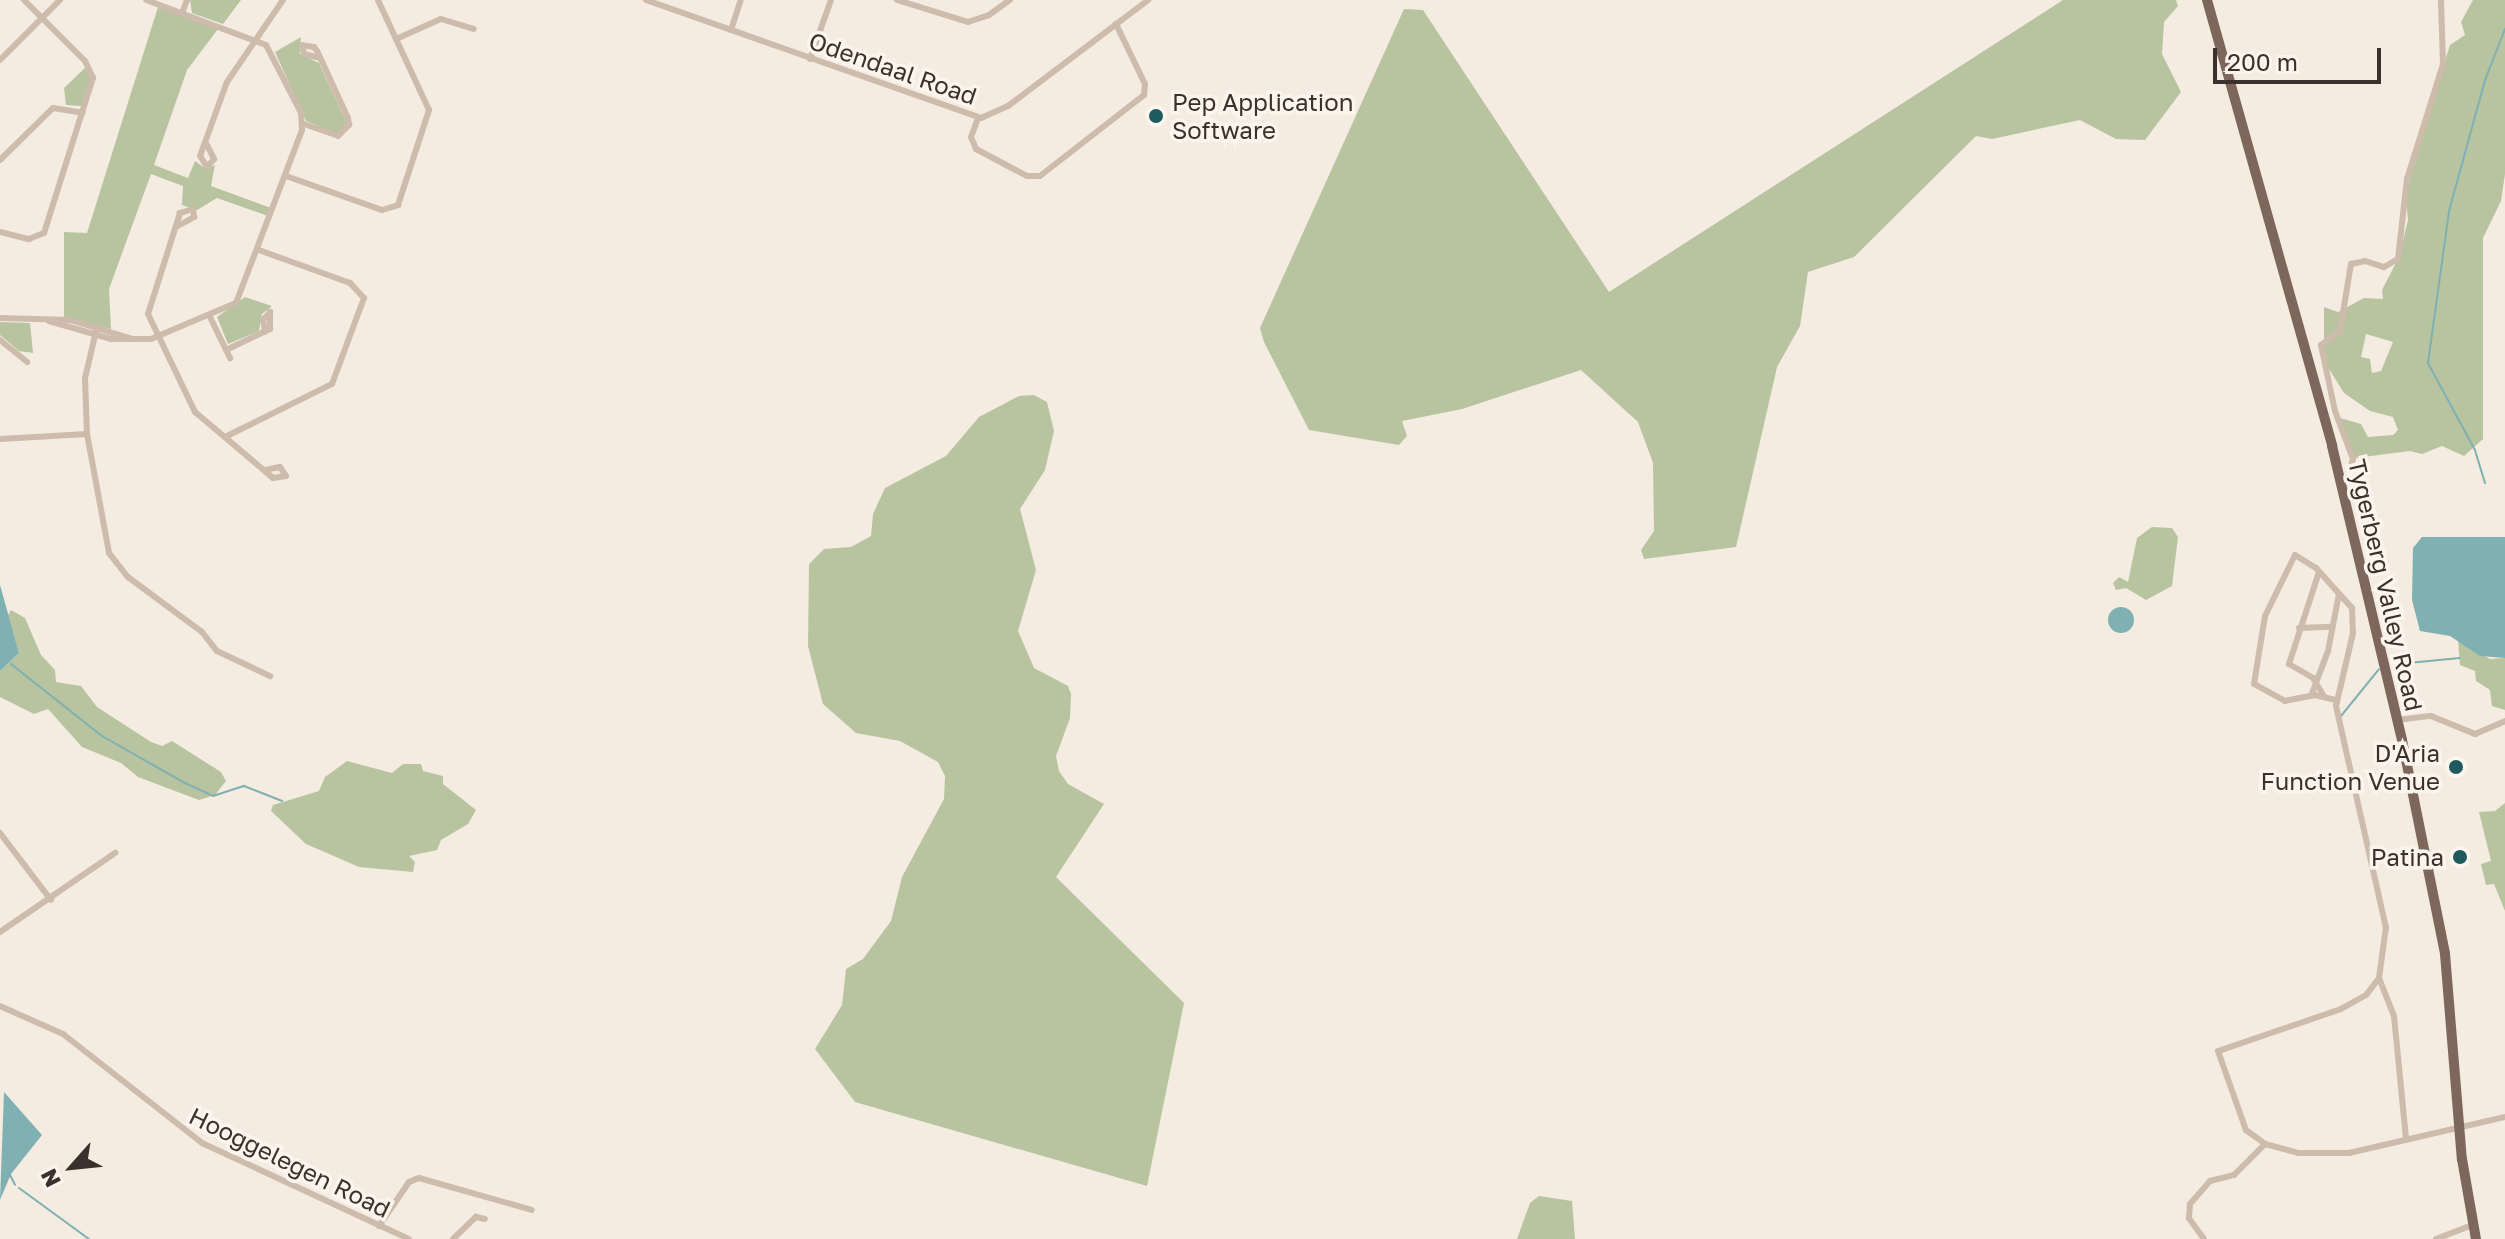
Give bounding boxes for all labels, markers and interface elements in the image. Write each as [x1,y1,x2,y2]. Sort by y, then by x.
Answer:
street label: Odendaal Road [805,26,981,110]
scale bar [2217,32,2385,82]
text: 200 m [2227,47,2298,76]
place label: Pep Application Software [1172,88,1353,144]
marker: Pep Application Software [1147,107,1165,125]
street label: Tygerberg Valley Road [2343,456,2429,714]
place label: D'Aria Function Venue [2260,739,2440,795]
marker: D'Aria Function Venue [2447,758,2465,776]
place label: Patina [2371,843,2444,871]
marker: Patina [2451,848,2469,866]
street label: Hooggelegen Road [185,1101,395,1223]
north arrow [32,1127,112,1207]
text: N [34,1165,66,1192]

